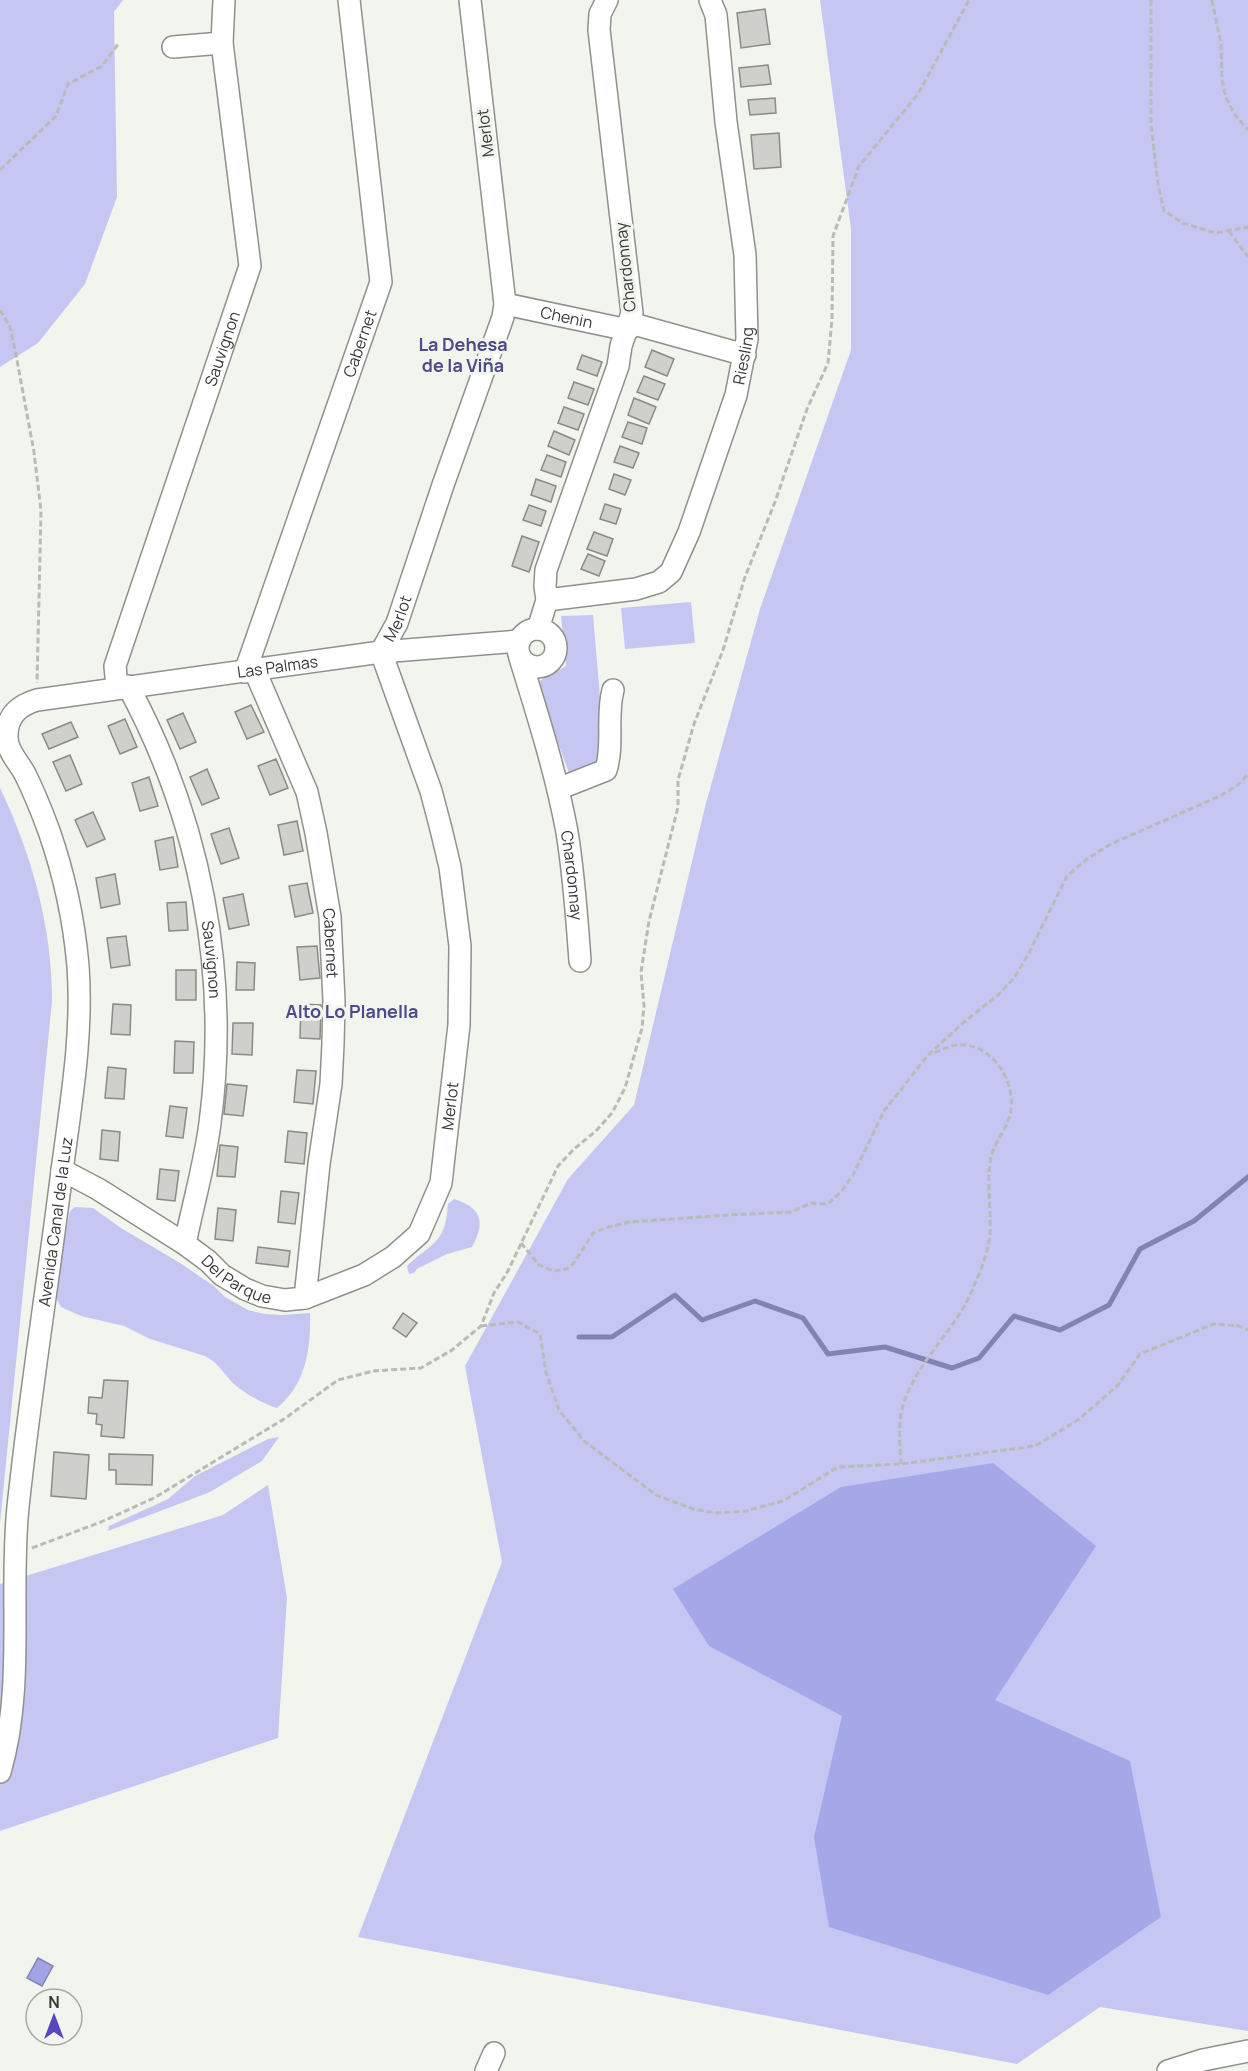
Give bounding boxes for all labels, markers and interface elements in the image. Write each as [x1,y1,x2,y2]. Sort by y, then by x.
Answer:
street label: Merlot [471,108,499,158]
street label: Chardonnay [609,220,641,313]
street label: Chenin [538,301,595,333]
street label: Cabernet [338,307,382,380]
street label: Sauvignon [199,308,245,389]
street label: Riesling [727,327,758,386]
district label: La Dehesa de la Viña [418,332,508,377]
street label: Merlot [378,592,417,645]
street label: Las Palmas [236,650,319,683]
street label: Chardonnay [556,829,588,922]
street label: Cabernet [318,906,344,979]
street label: Sauvignon [197,919,226,999]
district label: Alto Lo Planella [286,999,418,1023]
street label: Merlot [436,1081,463,1131]
street label: Avenida Canal de la Luz [33,1135,78,1308]
street label: Del Parque [197,1250,273,1308]
north arrow [24,1987,84,2047]
text: N [48,1991,60,2013]

